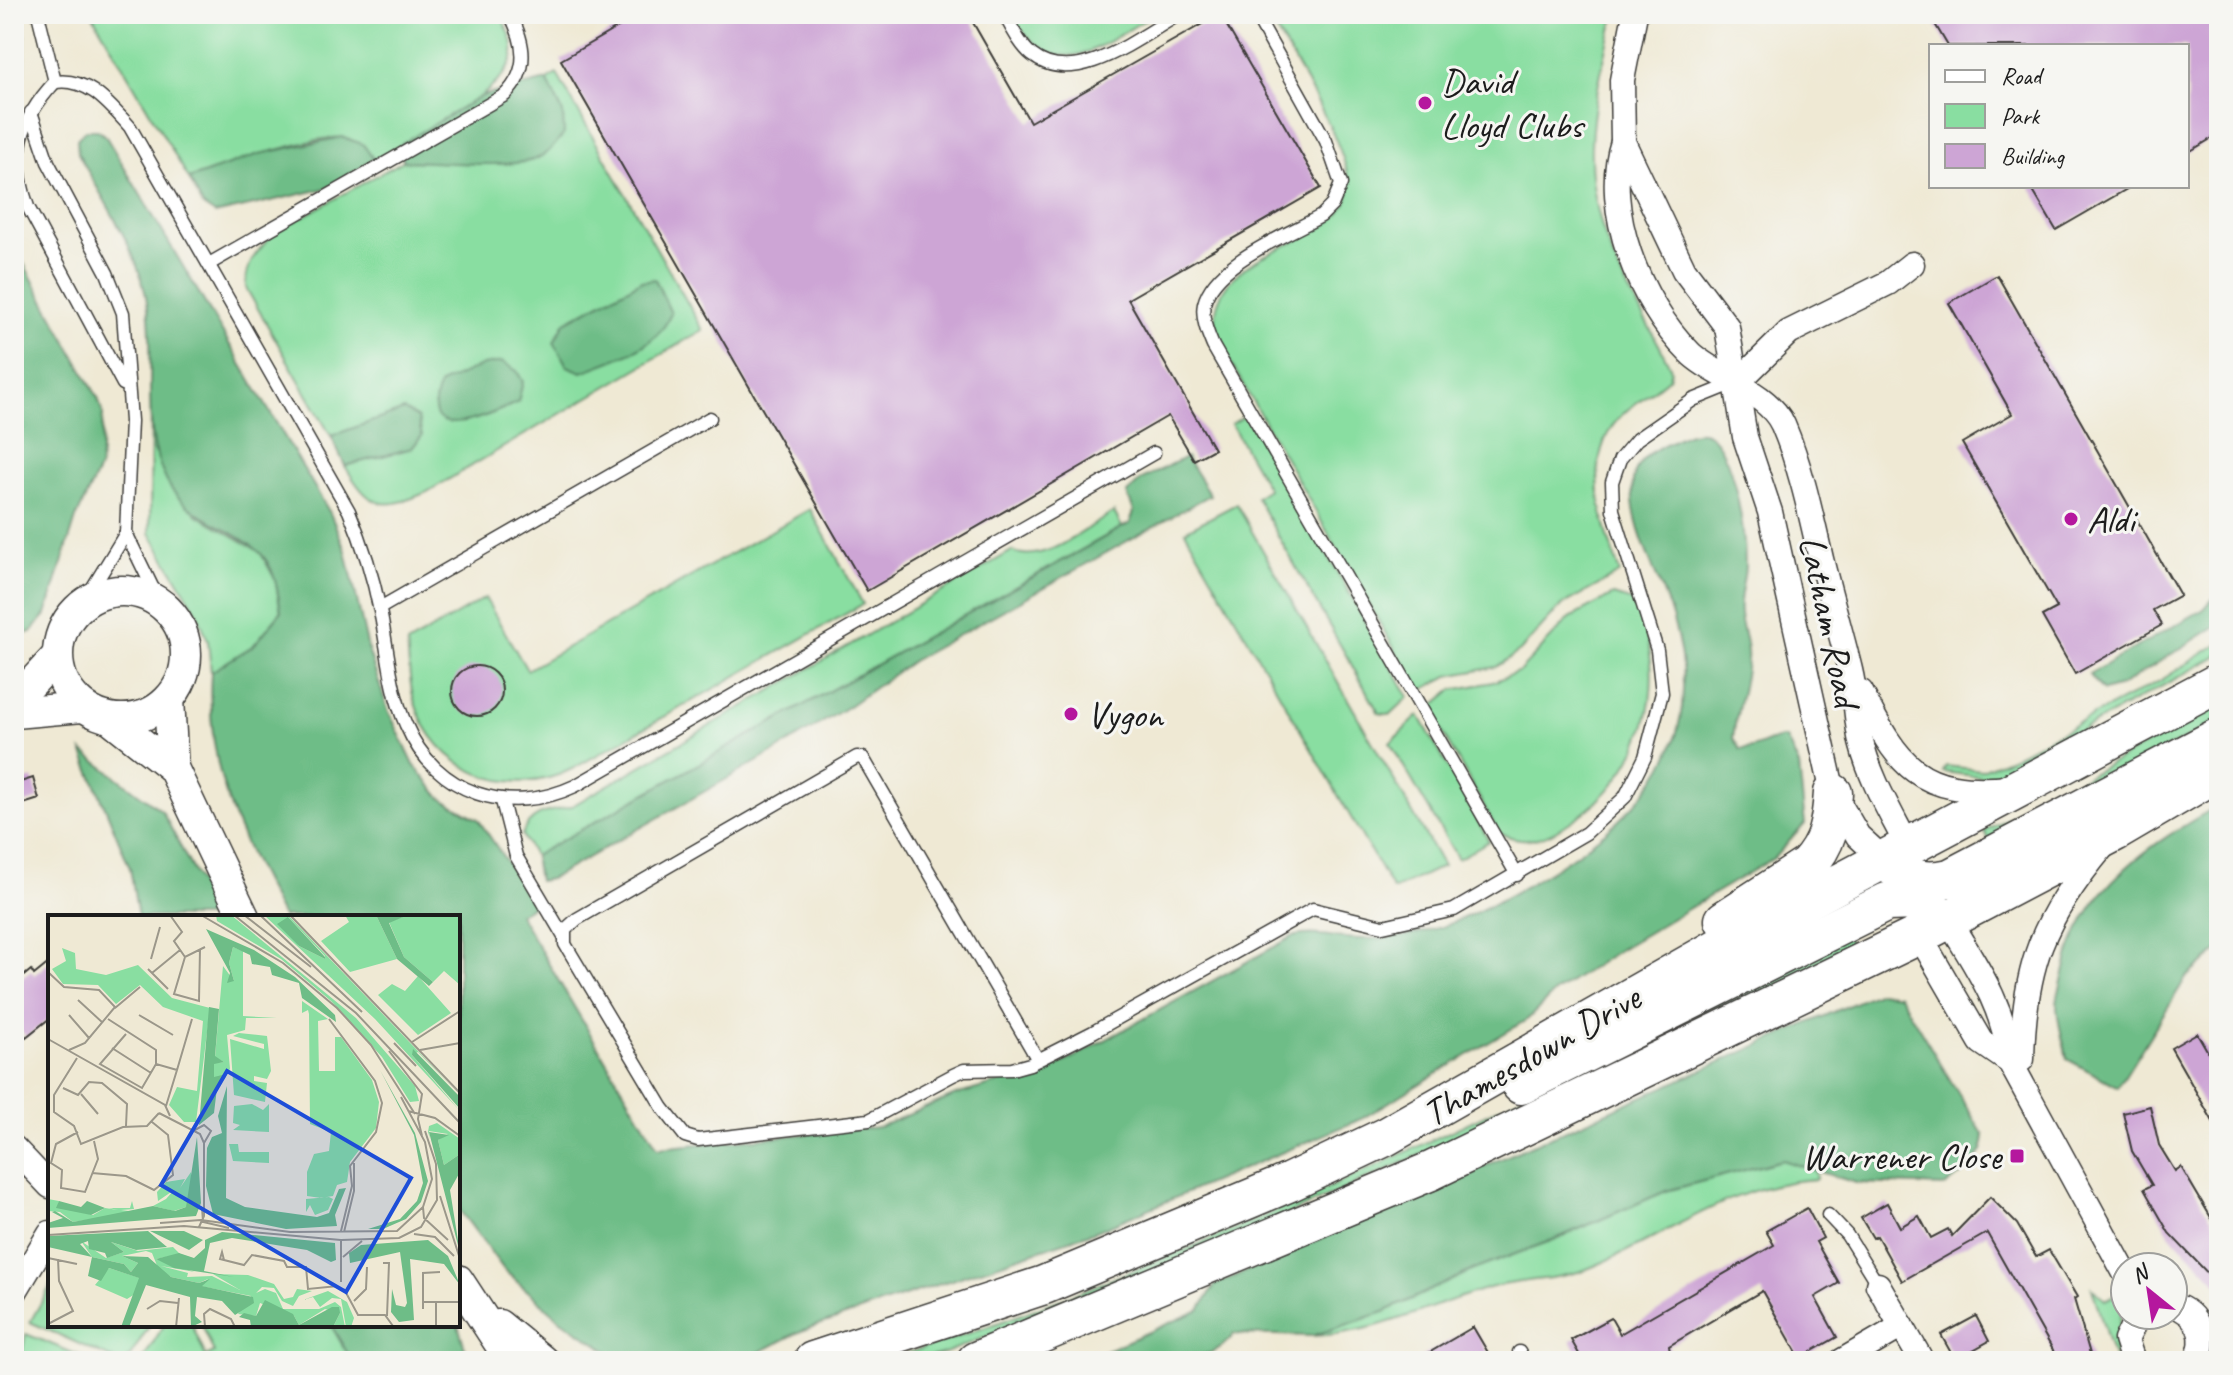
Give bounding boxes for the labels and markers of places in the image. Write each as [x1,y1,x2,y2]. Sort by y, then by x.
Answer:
place label: David Lloyd Clubs [1441,58,1586,149]
marker: David Lloyd Clubs [1416,94,1434,112]
place label: Aldi [2087,496,2138,543]
marker: Aldi [2062,510,2080,528]
place label: Vygon [1087,691,1164,738]
marker: Vygon [1062,705,1080,723]
place label: Warrener Close [1802,1133,2004,1180]
marker: Warrener Close [2008,1147,2026,1165]

